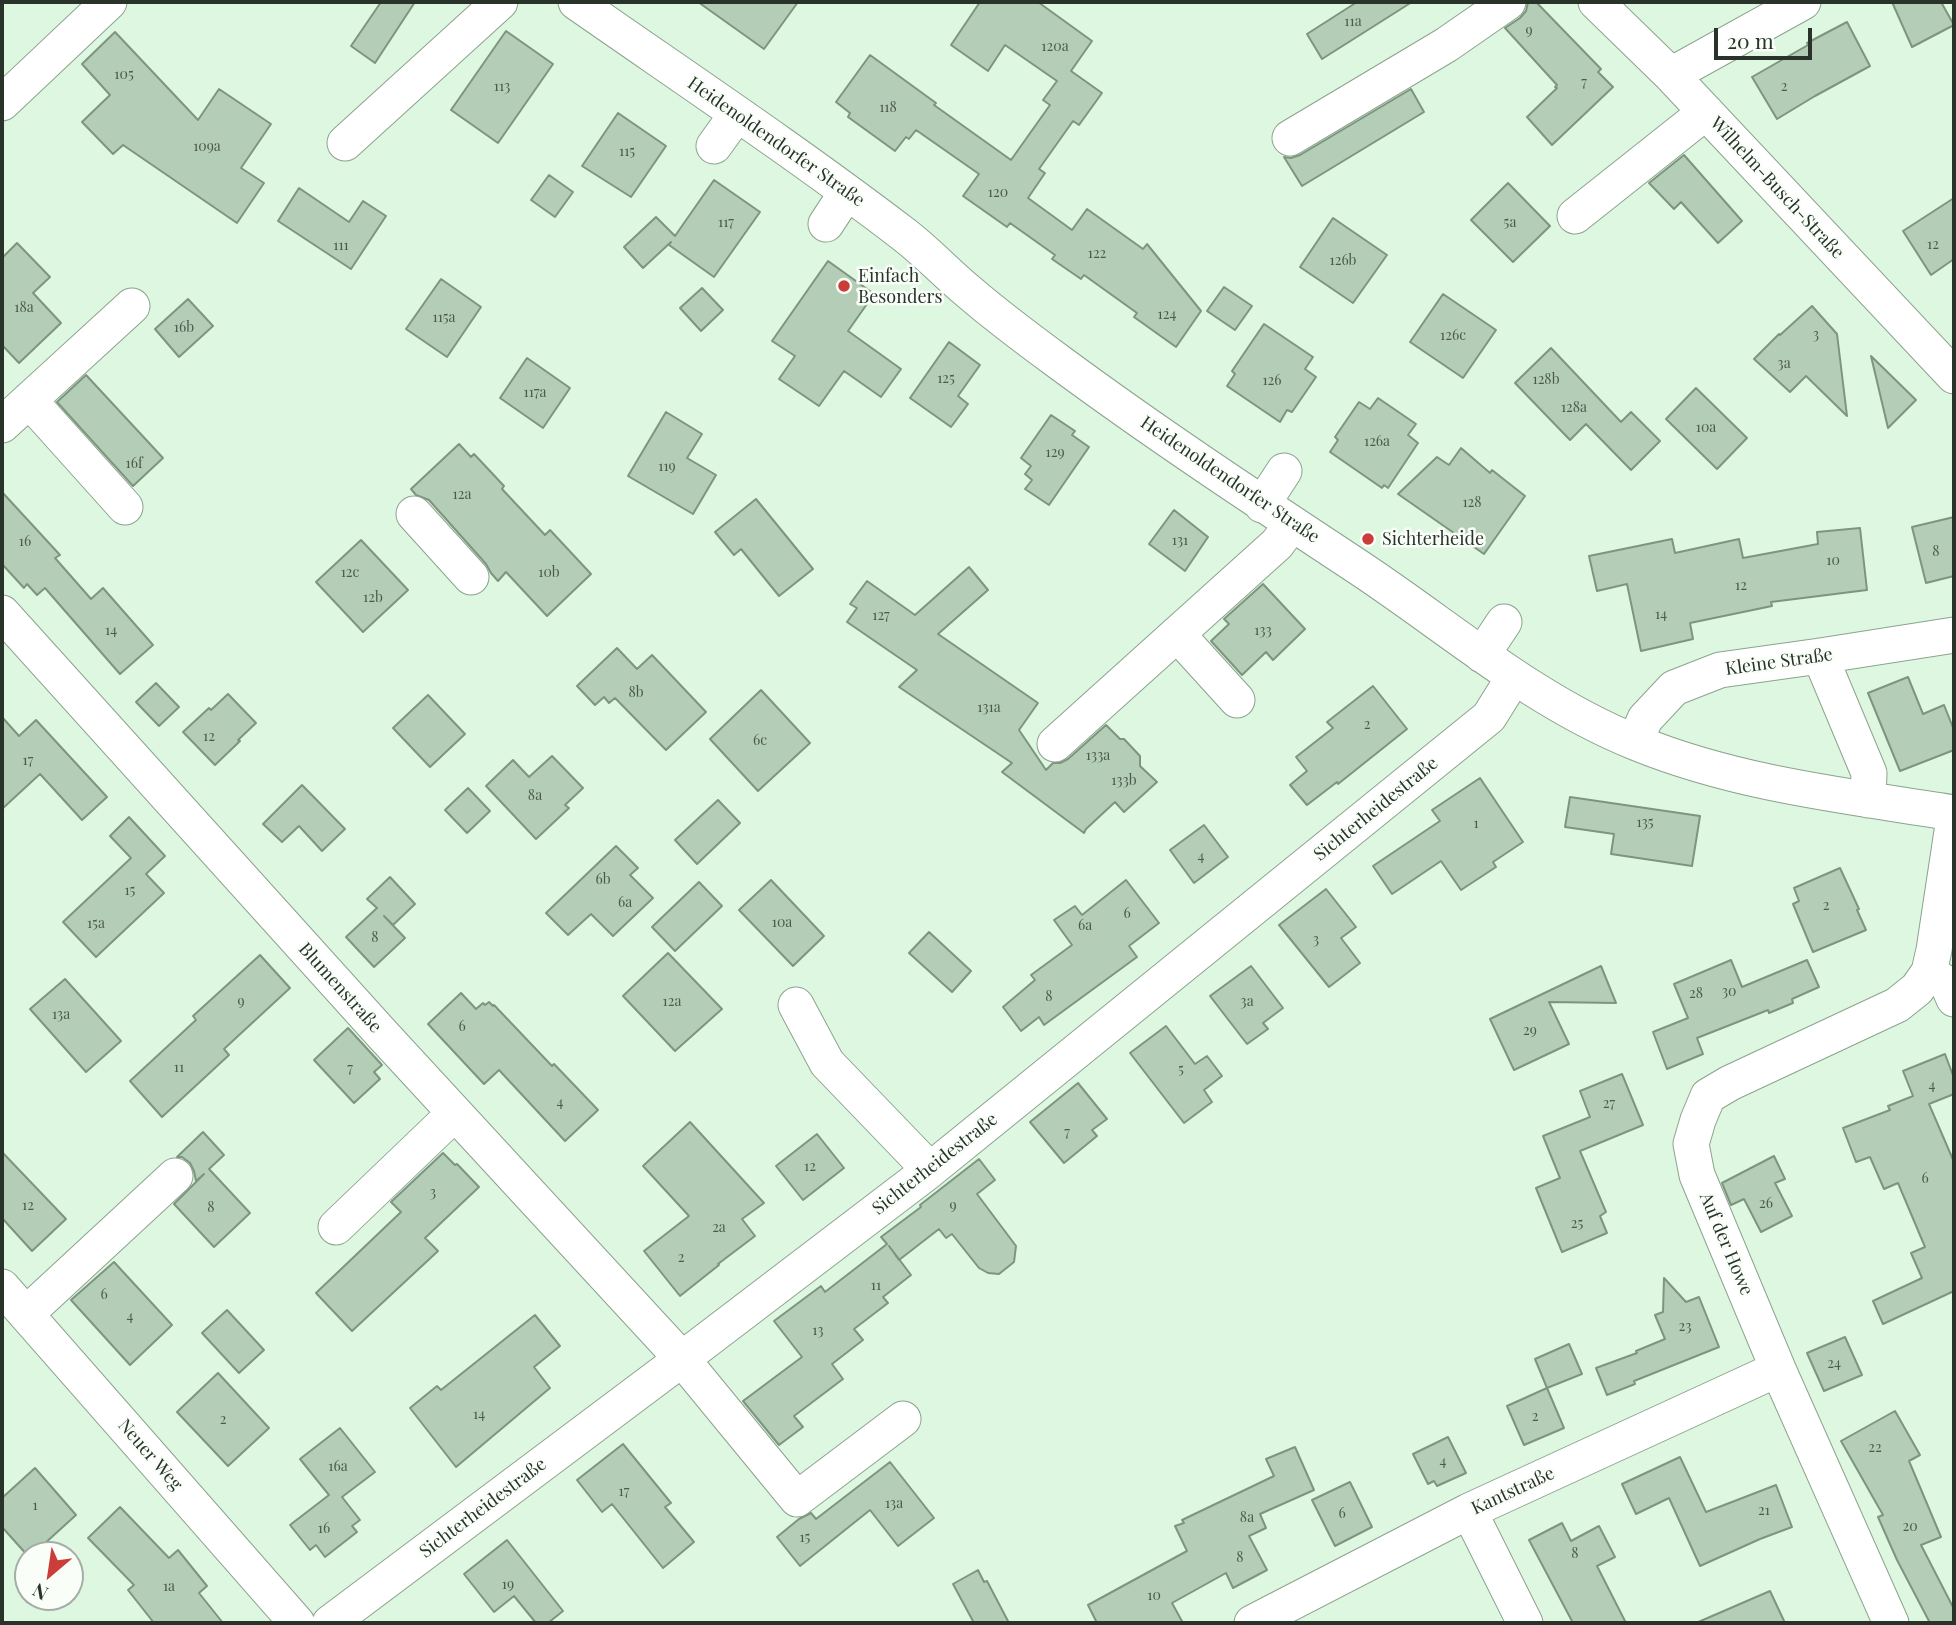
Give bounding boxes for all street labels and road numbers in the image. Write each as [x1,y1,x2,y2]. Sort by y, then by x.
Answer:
street label: Heidenoldendorfer Straße [683,73,869,211]
street label: Wilhelm-Busch-Straße [1706,112,1848,264]
street label: Heidenoldendorfer Straße [1136,412,1324,548]
street label: Kleine Straße [1724,644,1834,680]
street label: Sichterheidestraße [1310,752,1442,866]
street label: Blumenstraße [294,939,386,1037]
street label: Sichterheidestraße [868,1108,1002,1220]
street label: Auf der Howe [1695,1189,1757,1299]
street label: Neuer Weg [113,1415,187,1495]
street label: Sichterheidestraße [415,1453,551,1563]
street label: Kantstraße [1468,1462,1558,1520]

